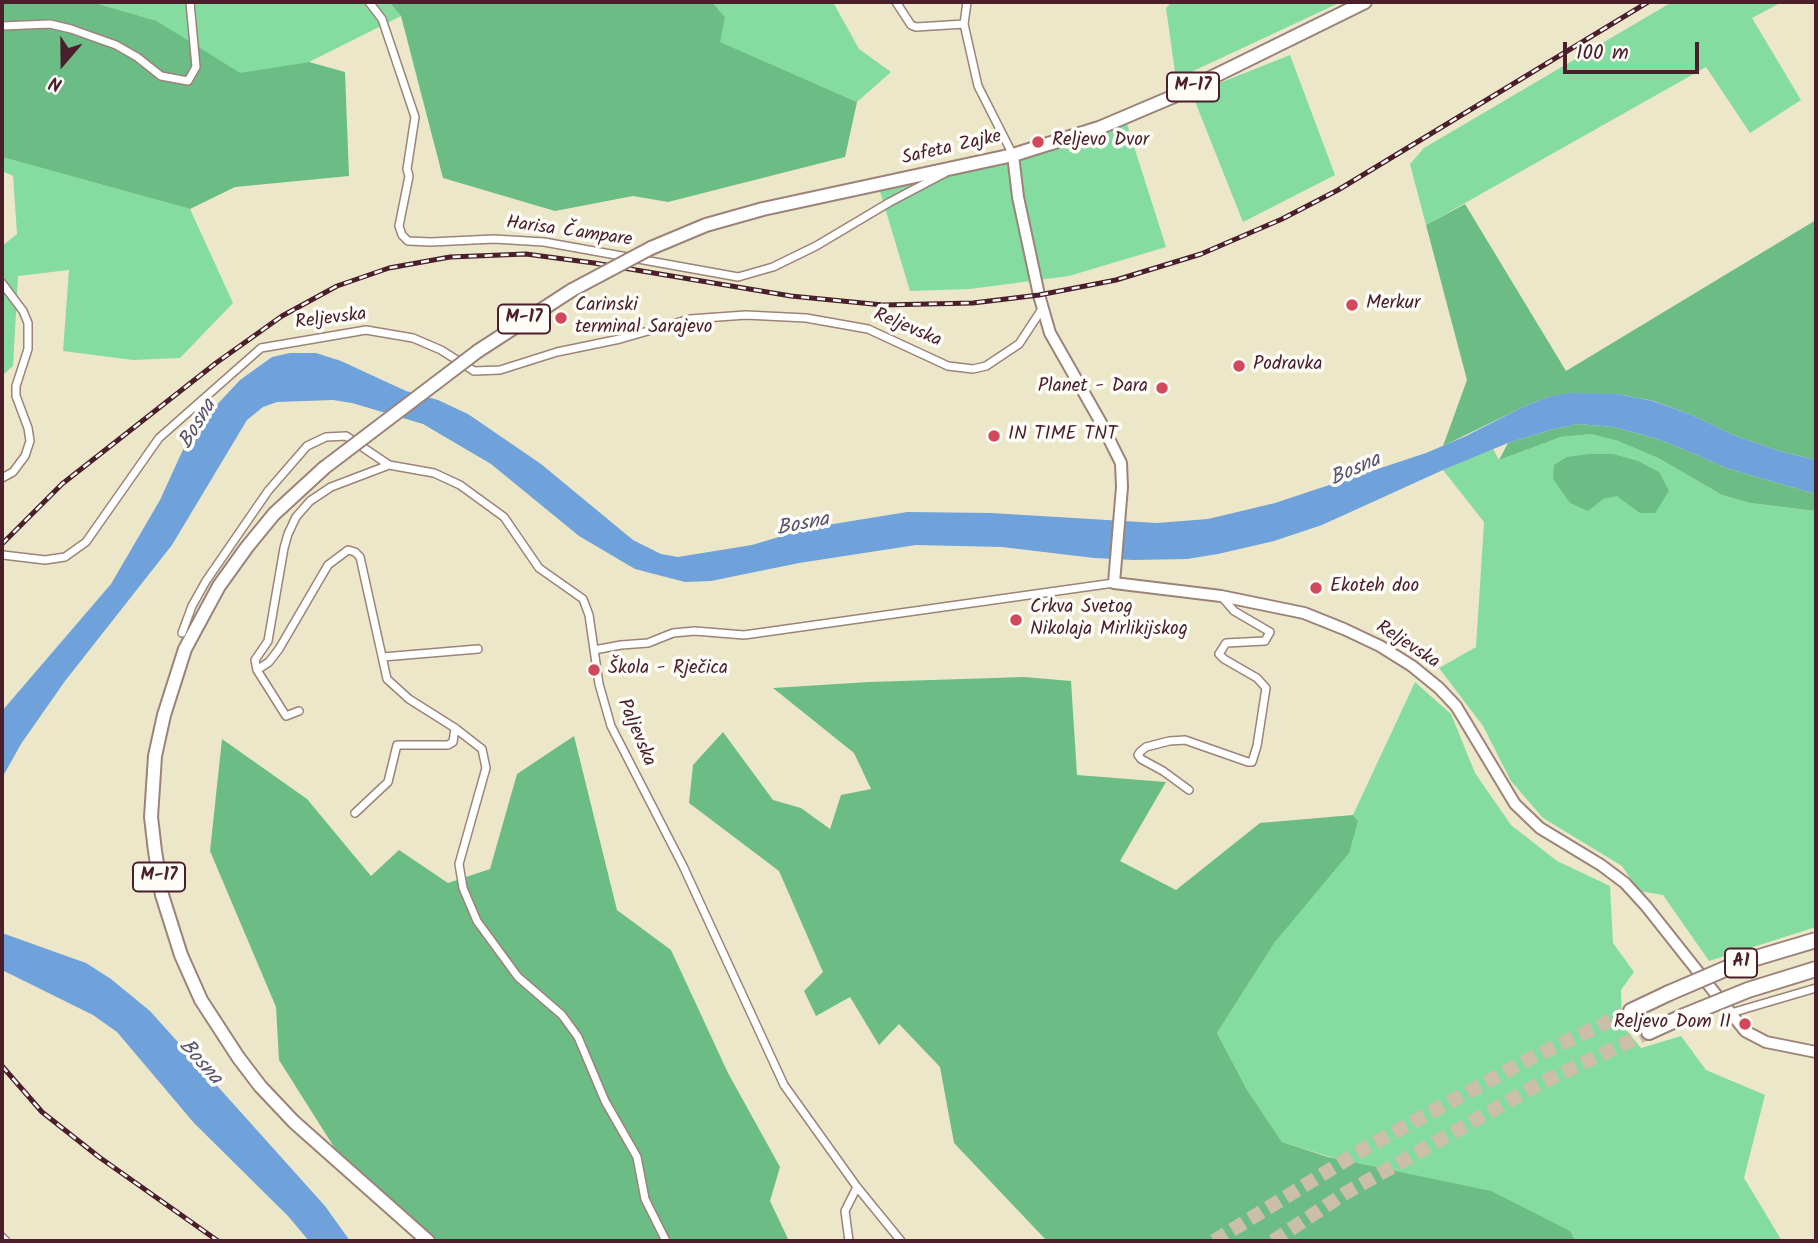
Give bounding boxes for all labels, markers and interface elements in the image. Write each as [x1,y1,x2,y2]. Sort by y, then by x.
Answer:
north arrow [28,28,98,98]
scale bar [1566,28,1702,72]
text: 100 m [1576,37,1629,70]
text: N [45,67,67,99]
road number: M-17 [1167,72,1219,102]
street label: Safeta Zajke [900,126,1004,172]
place label: Reljevo Dvor [1052,131,1149,153]
marker: Reljevo Dvor [1030,134,1046,150]
street label: Harisa Čampare [504,213,634,253]
place label: Merkur [1366,294,1420,316]
place label: Carinski terminal Sarajevo [575,296,712,340]
marker: Merkur [1344,297,1360,313]
street label: Reljevska [294,304,368,336]
road number: M-17 [498,304,550,334]
street label: Reljevska [870,305,944,353]
marker: Carinski terminal Sarajevo [553,310,569,326]
place label: Podravka [1253,355,1322,377]
marker: Podravka [1231,358,1247,374]
place label: Planet - Dara [1038,377,1148,399]
marker: Planet - Dara [1154,380,1170,396]
water label: Bosna [175,396,223,454]
place label: IN TIME TNT [1008,425,1117,447]
marker: IN TIME TNT [986,428,1002,444]
water label: Bosna [1327,449,1385,493]
water label: Bosna [775,509,831,543]
place label: Ekoteh doo [1330,577,1419,599]
marker: Ekoteh doo [1308,580,1324,596]
place label: Crkva Svetog Nikolaja Mirlikijskog [1030,598,1188,642]
marker: Crkva Svetog Nikolaja Mirlikijskog [1008,612,1024,628]
street label: Reljevska [1371,617,1443,675]
place label: Škola - Rječica [608,659,728,681]
marker: Škola - Rječica [586,662,602,678]
street label: Paljevska [611,696,659,770]
road number: M-17 [133,862,185,892]
road number: A1 [1725,948,1757,978]
place label: Reljevo Dom II [1614,1013,1731,1035]
marker: Reljevo Dom II [1737,1016,1753,1032]
water label: Bosna [172,1035,226,1091]

